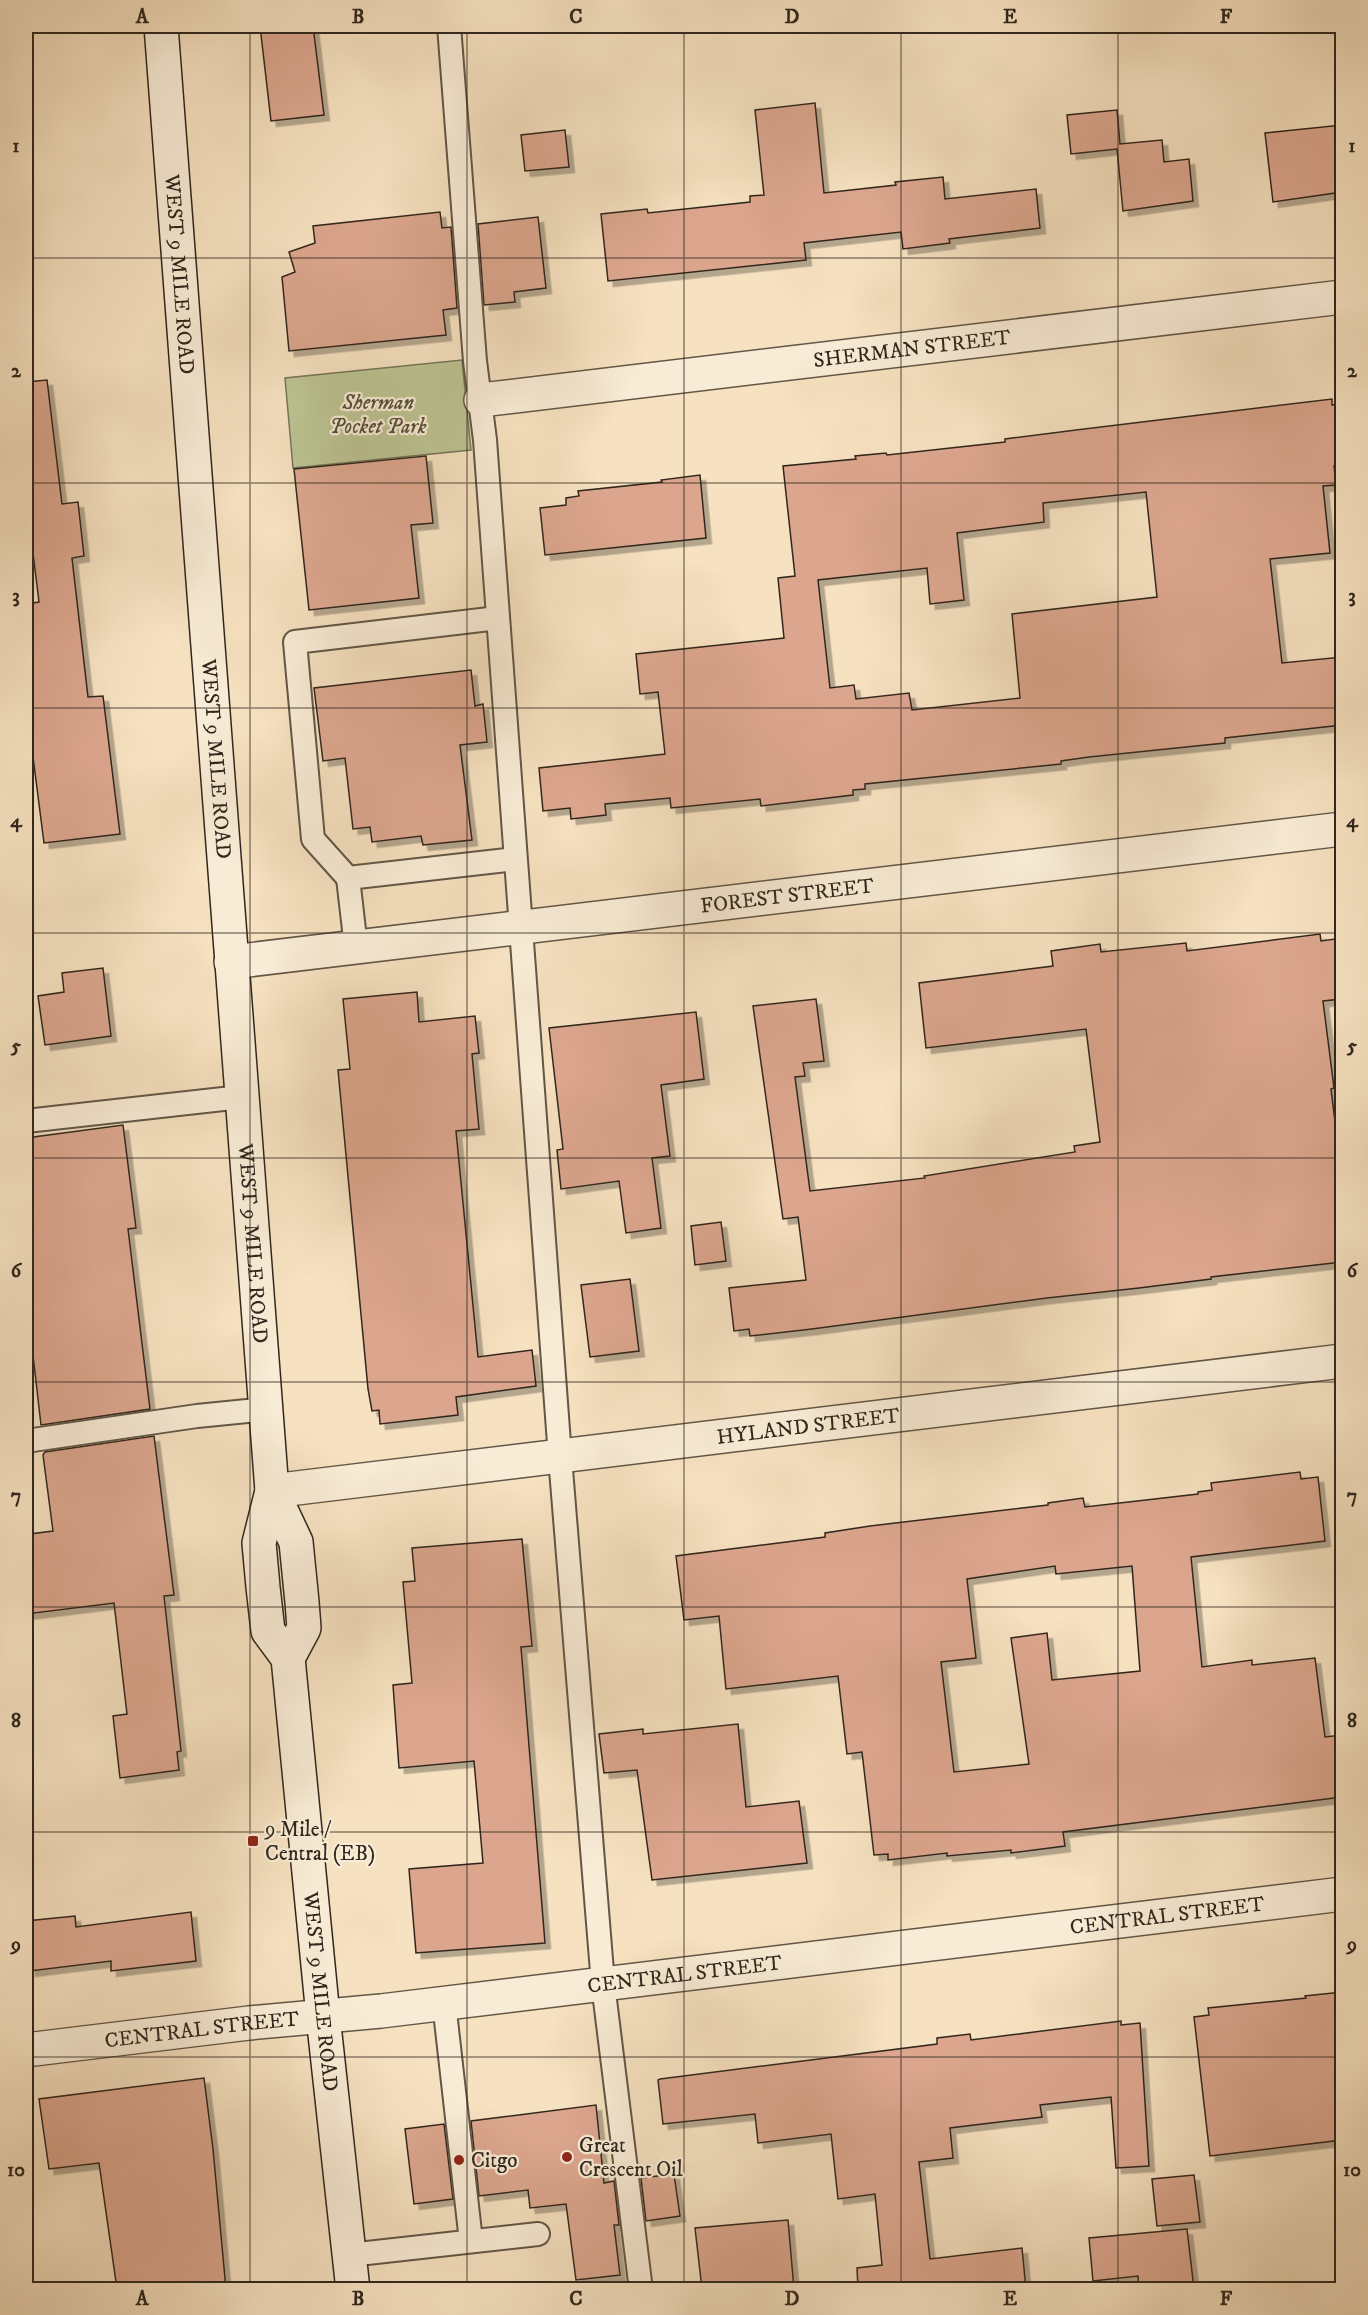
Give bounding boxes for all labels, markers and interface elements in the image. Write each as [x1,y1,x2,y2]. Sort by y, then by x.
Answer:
text: A [135,5,150,30]
text: B [352,5,364,30]
text: C [569,5,583,30]
text: D [785,5,800,30]
text: E [1003,5,1017,30]
text: F [1220,5,1233,30]
text: 1 [12,134,20,159]
text: 1 [1348,134,1356,159]
street label: WEST 9 MILE ROAD [158,172,199,375]
street label: SHERMAN STREET [812,325,1012,374]
text: 2 [11,359,22,384]
text: 2 [1347,359,1358,384]
park label: Sherman Pocket Park [330,390,427,440]
text: 3 [12,584,20,609]
text: 3 [1348,584,1356,609]
street label: WEST 9 MILE ROAD [195,657,236,860]
text: 4 [10,809,23,834]
text: 4 [1346,809,1359,834]
street label: FOREST STREET [699,873,875,920]
text: 5 [10,1034,21,1059]
text: 5 [1346,1034,1357,1059]
street label: WEST 9 MILE ROAD [232,1142,273,1345]
text: 6 [11,1259,23,1284]
text: 6 [1347,1259,1359,1284]
street label: HYLAND STREET [715,1403,901,1451]
text: 7 [11,1484,21,1509]
text: 7 [1347,1484,1357,1509]
text: 8 [11,1709,21,1734]
text: 8 [1347,1709,1357,1734]
place label: 9 Mile / Central (EB) [264,1817,375,1867]
marker: 9 Mile / Central (EB) [246,1834,260,1848]
street label: WEST 9 MILE ROAD [297,1890,343,2093]
street label: CENTRAL STREET [1068,1892,1266,1941]
text: 9 [9,1933,21,1958]
text: 9 [1345,1933,1357,1958]
street label: CENTRAL STREET [586,1950,783,2000]
street label: CENTRAL STREET [103,2007,300,2054]
place label: Great Crescent Oil [579,2133,683,2183]
place label: Citgo [471,2148,517,2174]
marker: Great Crescent Oil [560,2150,574,2164]
marker: Citgo [452,2153,466,2167]
text: 10 [7,2158,25,2183]
text: 10 [1343,2158,1361,2183]
text: A [135,2287,150,2312]
text: B [352,2287,364,2312]
text: C [569,2287,583,2312]
text: D [785,2287,800,2312]
text: E [1003,2287,1017,2312]
text: F [1220,2287,1233,2312]

